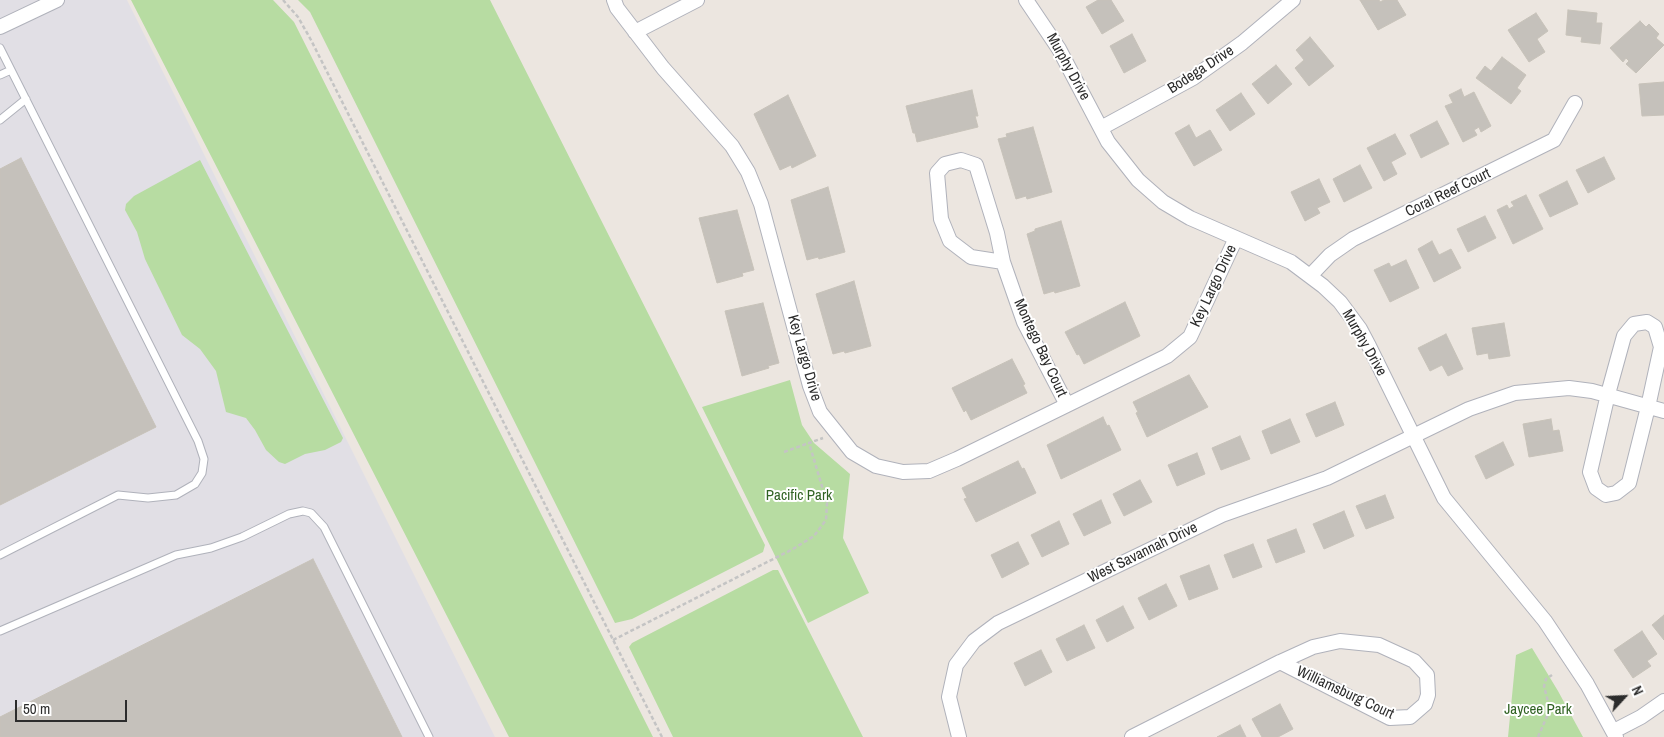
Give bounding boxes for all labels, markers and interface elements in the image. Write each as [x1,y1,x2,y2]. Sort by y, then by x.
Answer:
street label: Murphy Drive [1042,30,1094,104]
street label: Bodega Drive [1165,42,1237,98]
street label: Coral Reef Court [1403,165,1493,221]
street label: Key Largo Drive [1187,242,1241,330]
street label: Montego Bay Court [1009,296,1071,400]
street label: Murphy Drive [1338,307,1390,379]
street label: Key Largo Drive [783,313,825,403]
park label: Pacific Park [766,487,832,505]
street label: West Savannah Drive [1085,519,1201,587]
street label: Williamsburg Court [1293,663,1397,723]
north arrow [1599,672,1649,722]
text: N [1628,683,1648,698]
scale bar [18,690,130,722]
text: 50 m [23,698,50,719]
park label: Jaycee Park [1504,701,1572,719]

